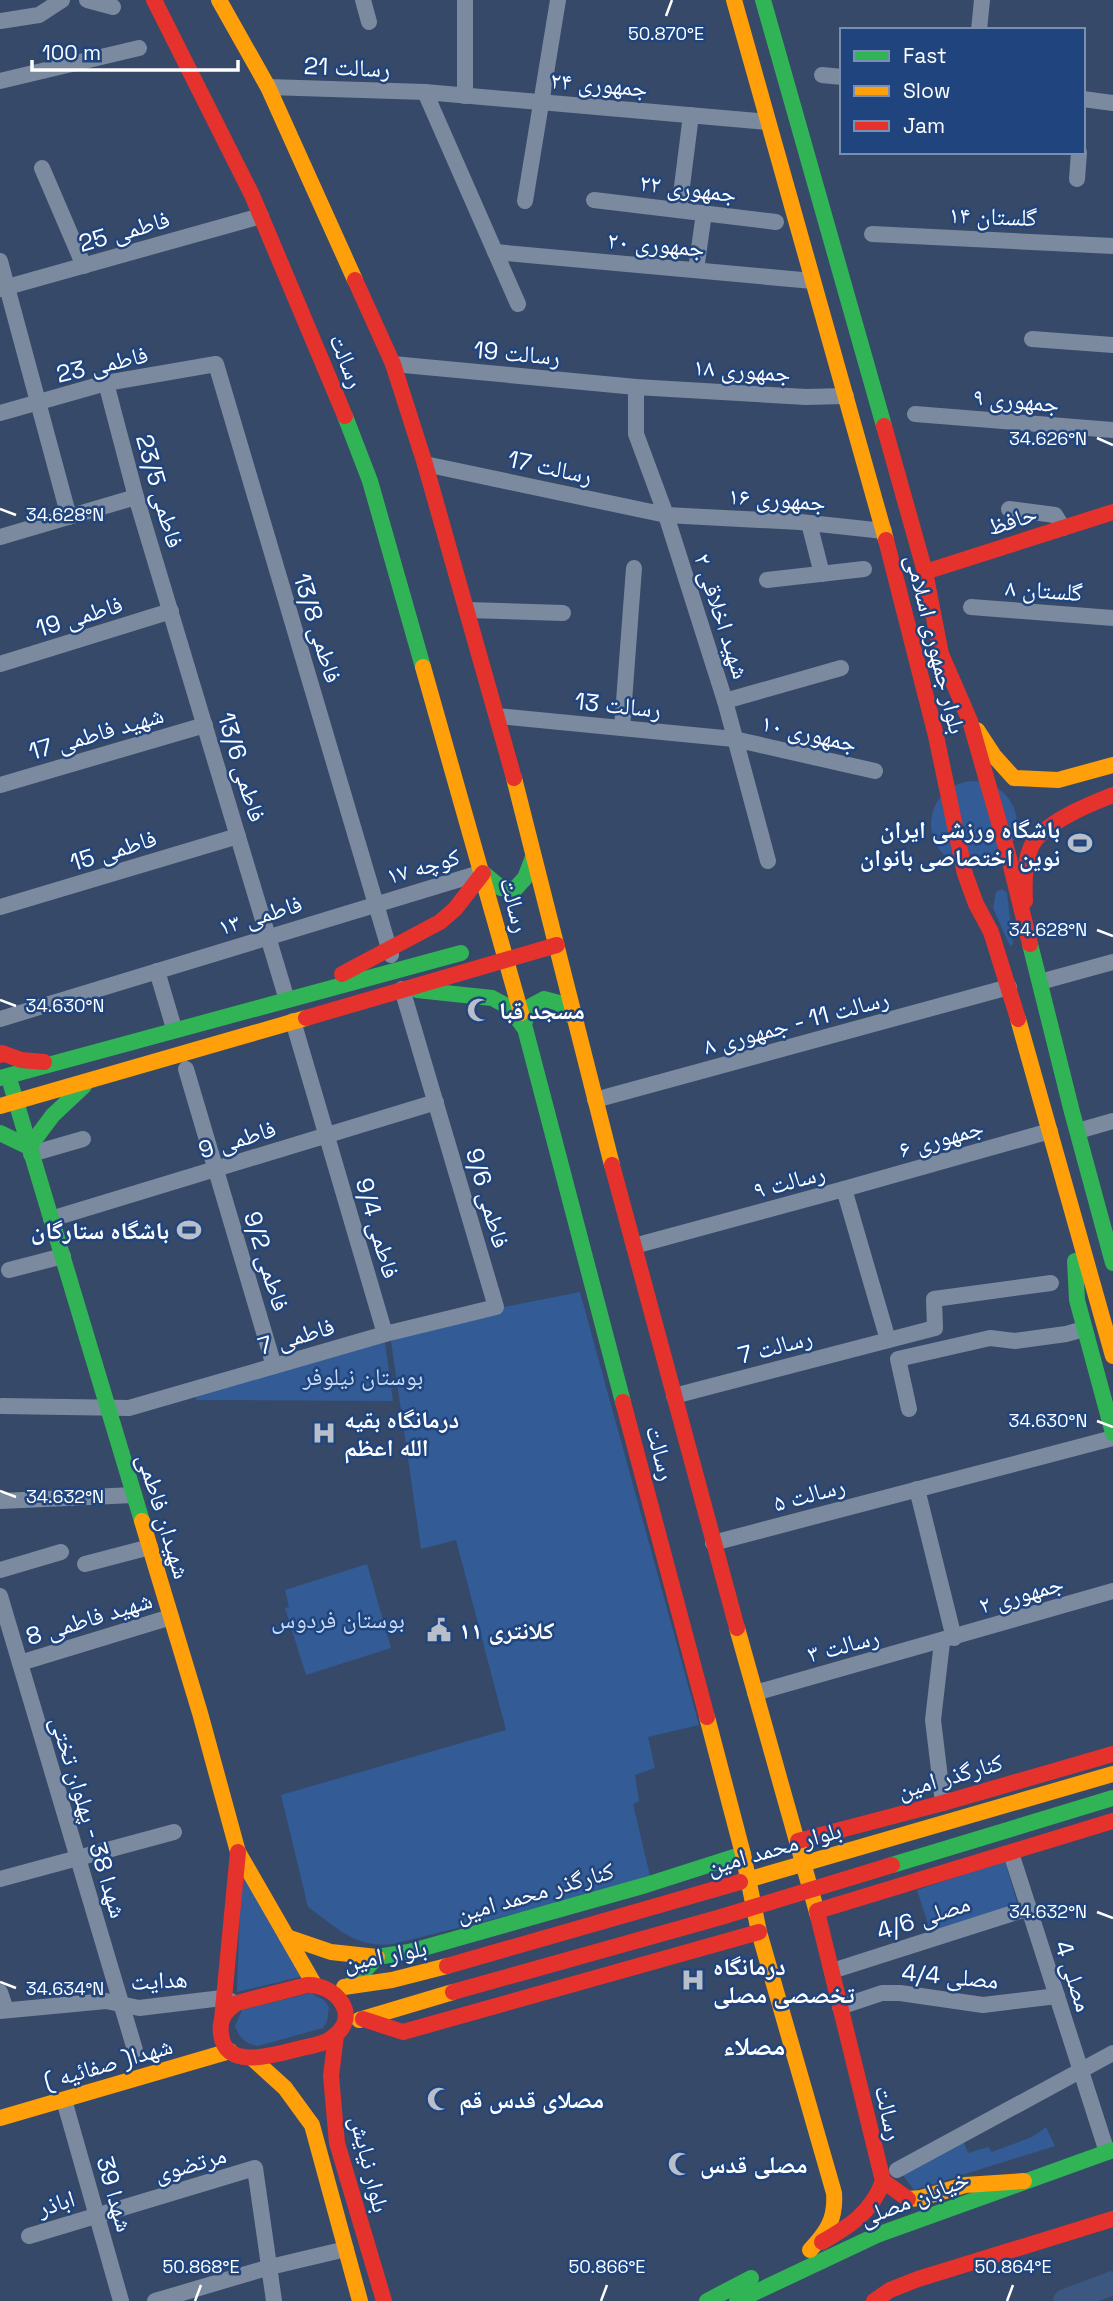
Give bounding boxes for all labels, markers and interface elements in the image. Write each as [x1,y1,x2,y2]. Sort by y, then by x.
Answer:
text: 50.870°E [628,22,704,45]
scale bar [32,28,238,72]
legend [840,28,1085,154]
text: 100 m [42,39,101,66]
text: Fast [903,42,947,69]
street label: رسالت 21 [303,50,391,84]
street label: جمهوری ۲۴ [549,64,649,104]
text: Slow [903,77,951,104]
text: Jam [903,112,945,139]
street label: جمهوری ۲۲ [638,167,738,209]
street label: گلستان ۱۴ [948,199,1038,233]
street label: فاطمی 25 [75,203,173,259]
street label: جمهوری ۲۰ [606,224,706,264]
street label: رسالت [322,329,372,393]
street label: رسالت 19 [472,334,562,372]
street label: فاطمی 23 [53,338,151,390]
street label: جمهوری ۱۸ [692,351,792,389]
street label: جمهوری ۹ [972,381,1060,419]
text: 34.626°N [1009,427,1087,450]
street label: فاطمی 23/5 [129,431,191,551]
street label: رسالت 17 [505,443,595,491]
street label: جمهوری ۱۶ [727,480,827,518]
street label: حافظ [983,498,1041,542]
text: 34.628°N [26,503,104,526]
street label: شهید اخلاقی ۲ [687,549,757,683]
street label: بلوار جمهوری اسلامی [899,551,973,737]
street label: فاطمی 13/8 [287,569,349,687]
street label: گلستان ۸ [1004,572,1084,608]
street label: فاطمی 19 [32,588,126,644]
street label: رسالت 13 [573,685,663,725]
street label: شهید فاطمی 17 [25,699,167,767]
street label: جمهوری ۱۰ [758,707,860,759]
street label: فاطمی 13/6 [211,709,273,825]
place label: باشگاه ورزشی ایران نوین اختصاصی بانوان [860,814,1060,873]
street label: فاطمی 15 [66,822,160,878]
sports icon: باشگاه ورزشی ایران نوین اختصاصی بانوان [1066,829,1094,857]
street label: کوچه ۱۷ [383,841,463,891]
street label: رسالت [493,874,537,936]
street label: فاطمی ۱۳ [214,888,306,942]
text: 34.628°N [1009,918,1087,941]
street label: رسالت 11 - جمهوری ۸ [700,982,892,1062]
text: 34.630°N [26,994,104,1017]
place label: مسجد قبا [499,995,585,1026]
mosque icon: مسجد قبا [465,996,493,1024]
street label: جمهوری ۶ [895,1111,987,1165]
street label: فاطمی 9 [195,1113,279,1165]
street label: فاطمی 9/6 [459,1144,517,1252]
street label: رسالت ۹ [750,1157,828,1205]
street label: فاطمی 9/4 [349,1174,407,1282]
street label: فاطمی 9/2 [237,1207,297,1315]
place label: باشگاه ستارگان [31,1215,169,1246]
sports icon: باشگاه ستارگان [175,1216,203,1244]
street label: فاطمی 7 [254,1310,338,1362]
street label: رسالت 7 [735,1321,815,1371]
park label: بوستان نیلوفر [302,1361,423,1392]
place label: درمانگاه بقیه الله اعظم [344,1404,459,1464]
text: 34.630°N [1009,1409,1087,1432]
hospital icon: درمانگاه بقیه الله اعظم [310,1419,338,1447]
street label: رسالت [639,1422,683,1484]
street label: شهیدان فاطمی [130,1450,198,1582]
street label: رسالت ۵ [770,1470,848,1518]
text: 34.632°N [26,1485,104,1508]
street label: جمهوری ۲ [975,1567,1067,1621]
street label: شهید فاطمی 8 [22,1584,156,1652]
park label: بوستان فردوس [271,1604,405,1635]
place label: کلانتری ۱۱ [459,1615,555,1646]
public building icon: کلانتری ۱۱ [425,1616,453,1644]
street label: رسالت ۳ [804,1621,882,1669]
street label: شهدا 38 - پهلوان تختی [44,1712,134,1922]
street label: کنارگذر امین [894,1746,1006,1806]
street label: بلوار محمد امین [703,1814,845,1882]
street label: کنارگذر محمد امین [452,1855,618,1929]
street label: مصلی 4/6 [872,1887,974,1947]
text: 34.632°N [1009,1900,1087,1923]
street label: بلوار امین [341,1932,429,1978]
street label: مصلی 4 [1048,1936,1100,2016]
place label: درمانگاه تخصصی مصلی [713,1951,855,2010]
street label: مصلی 4/4 [900,1956,1000,1996]
street label: هدایت [130,1963,188,1997]
hospital icon: درمانگاه تخصصی مصلی [679,1966,707,1994]
text: 34.634°N [26,1977,104,2000]
district label: مصلاء [723,2029,785,2063]
street label: شهدا( صفائیه ) [40,2030,176,2096]
street label: رسالت [868,2082,910,2144]
place label: مصلای قدس قم [459,2084,604,2116]
mosque icon: مصلای قدس قم [425,2085,453,2113]
street label: بلوار نیایش [343,2112,397,2216]
street label: مرتضوی [150,2139,230,2189]
place label: مصلی قدس [700,2149,808,2180]
mosque icon: مصلی قدس [666,2150,694,2178]
street label: شهدا 39 [89,2153,141,2235]
street label: خیابان مصلی [855,2163,973,2233]
street label: اباذر [33,2183,79,2224]
text: 50.868°E [162,2255,240,2278]
text: 50.866°E [569,2255,645,2278]
text: 50.864°E [974,2255,1052,2278]

